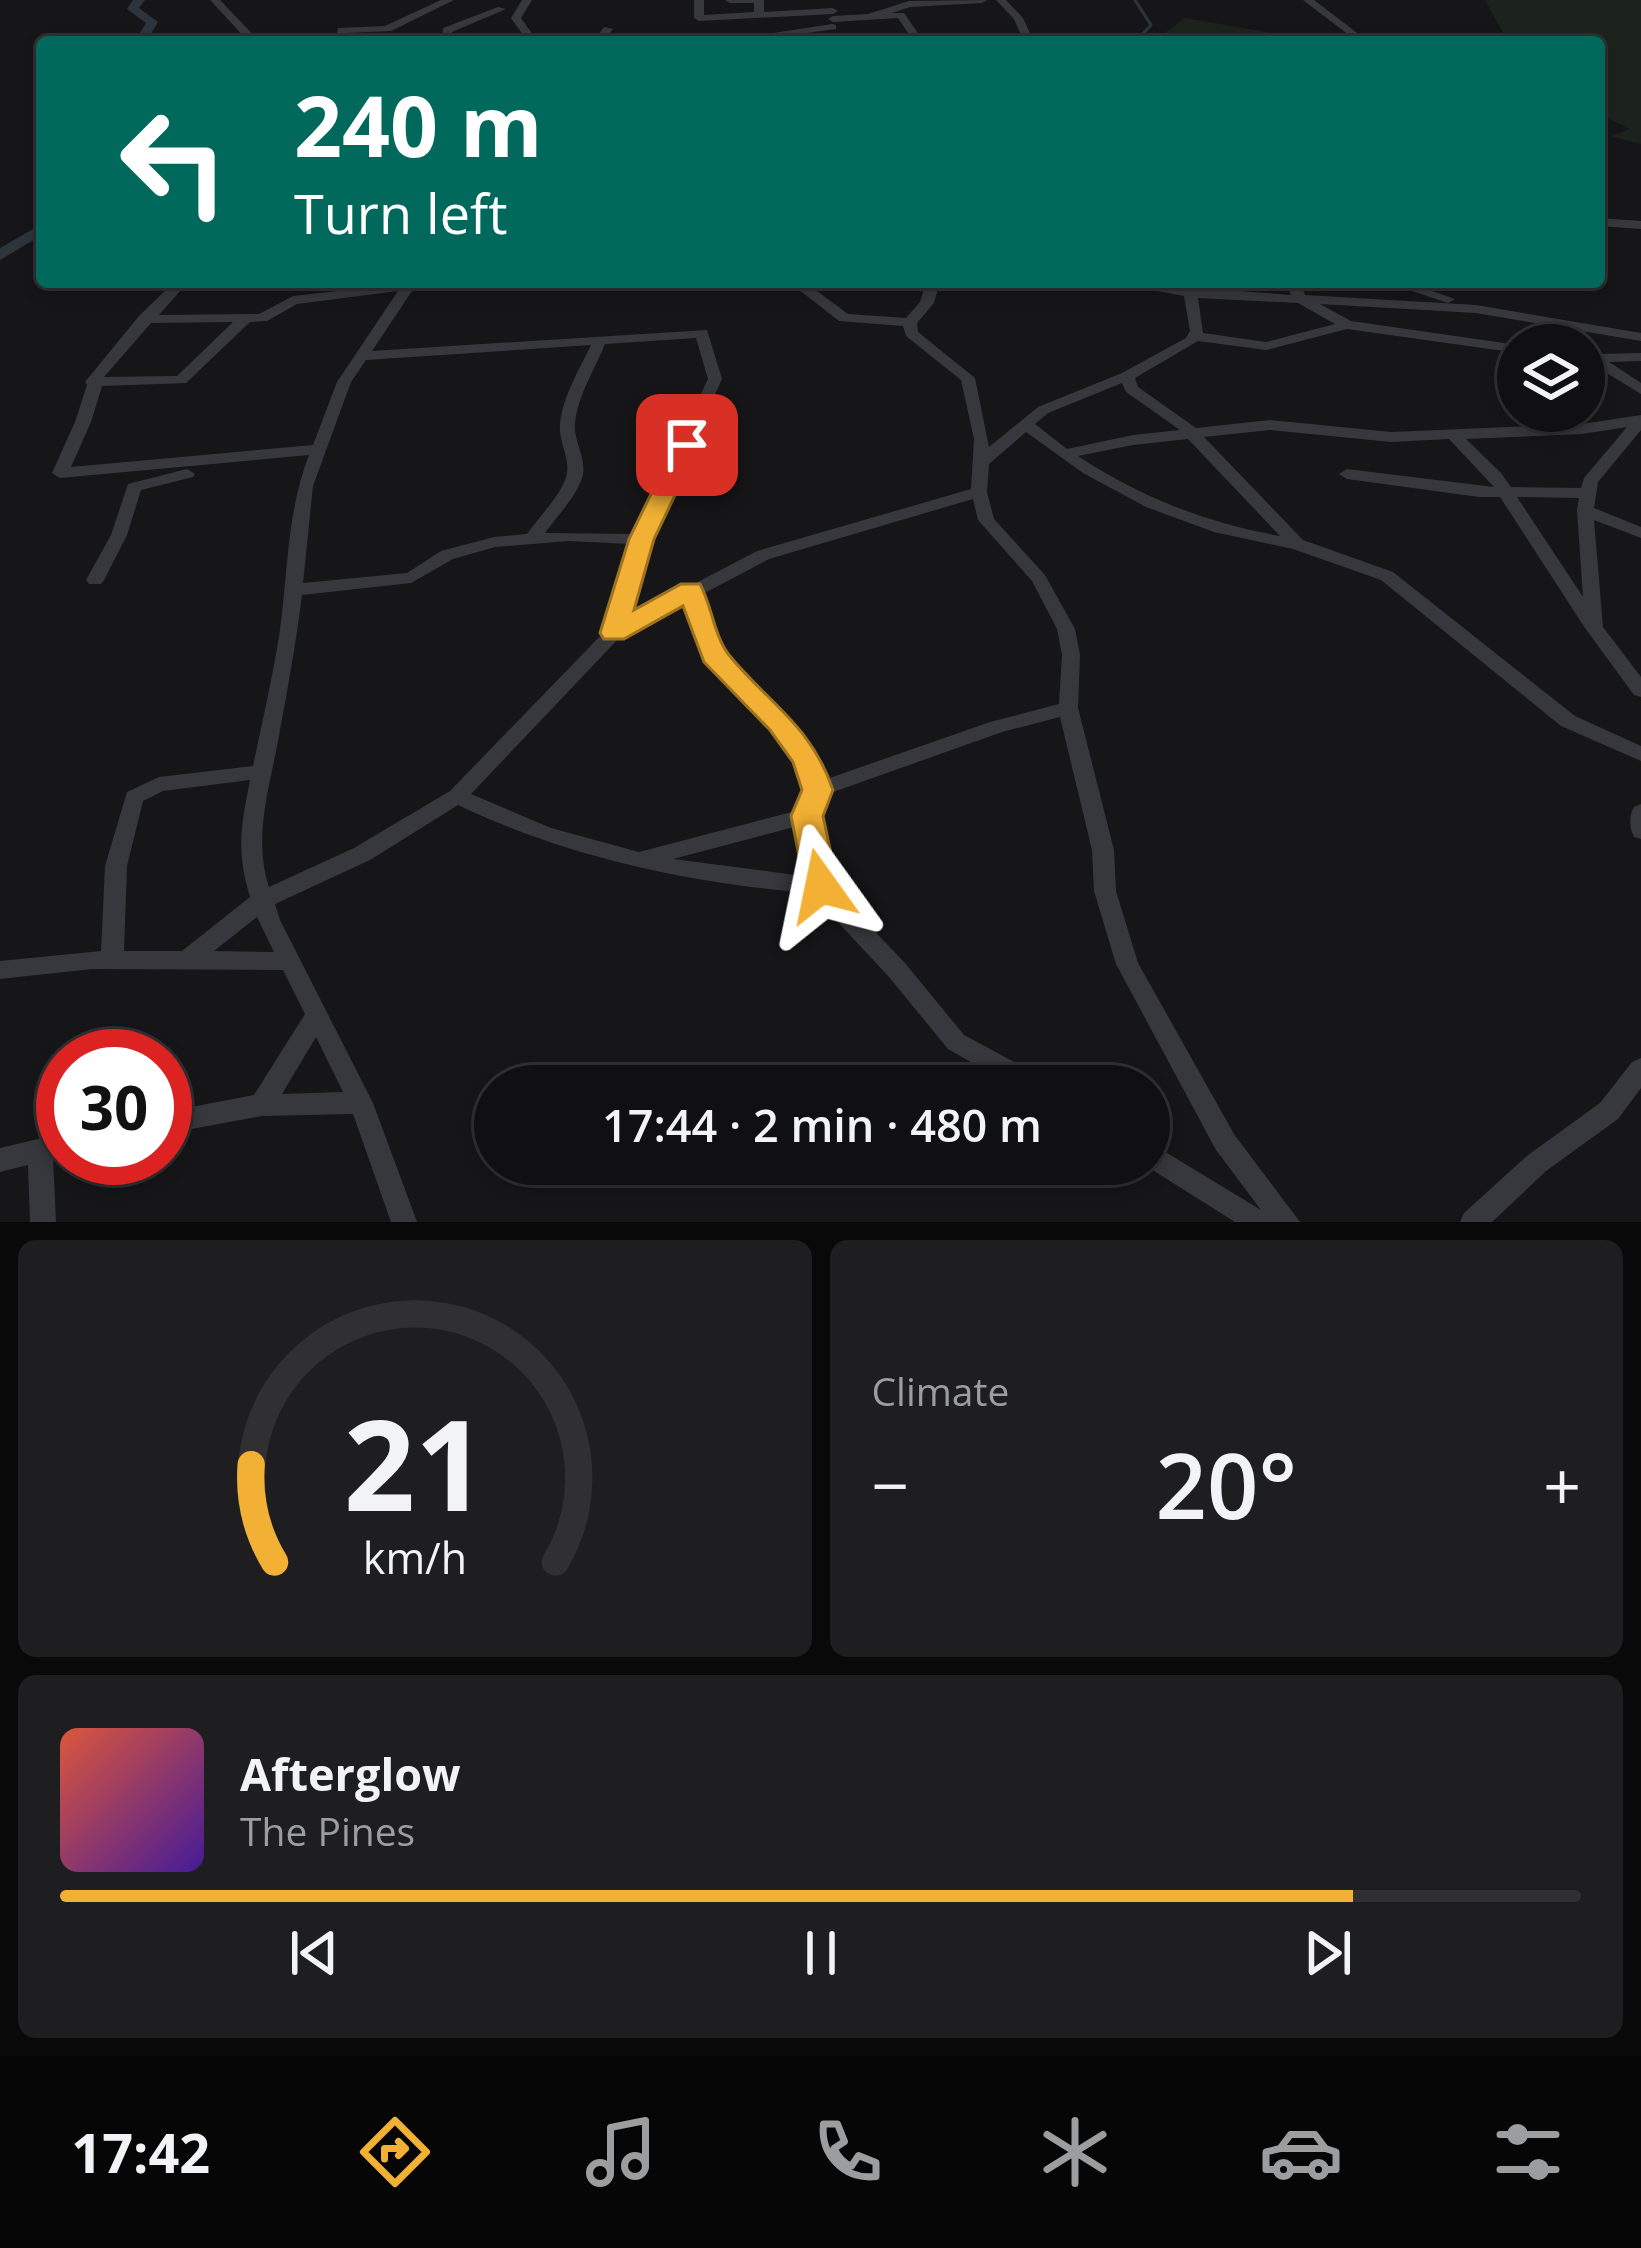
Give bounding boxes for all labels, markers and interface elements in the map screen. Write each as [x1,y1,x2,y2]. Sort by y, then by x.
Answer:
text: 240 m [294,67,542,182]
icon: left [96,84,252,240]
text: Turn left [294,176,507,250]
map controls [1497,324,1605,432]
button: layers [1497,324,1605,432]
pin [636,394,738,496]
icon: arrive [654,412,720,478]
position arrow [758,823,884,949]
speed limit sign: 30 [36,1029,192,1185]
text: 17:44 · 2 min · 480 m [602,1094,1042,1155]
text: Climate [872,1364,1009,1417]
text: 21 [343,1378,486,1548]
text: 20° [1156,1423,1297,1545]
text: − [872,1439,909,1529]
text: + [1543,1439,1581,1529]
text: km/h [363,1527,467,1586]
text: Afterglow [240,1743,461,1804]
text: The Pines [240,1804,415,1857]
icon: previous [281,1920,347,1986]
icon: pause [788,1920,854,1986]
icon: next [1295,1920,1361,1986]
icon: directions [353,2110,437,2194]
icon: music [579,2110,663,2194]
icon: phone [806,2110,890,2194]
icon: climate [1033,2110,1117,2194]
icon: car [1259,2110,1343,2194]
icon: filters [1486,2110,1570,2194]
text: 17:42 [71,2115,210,2189]

